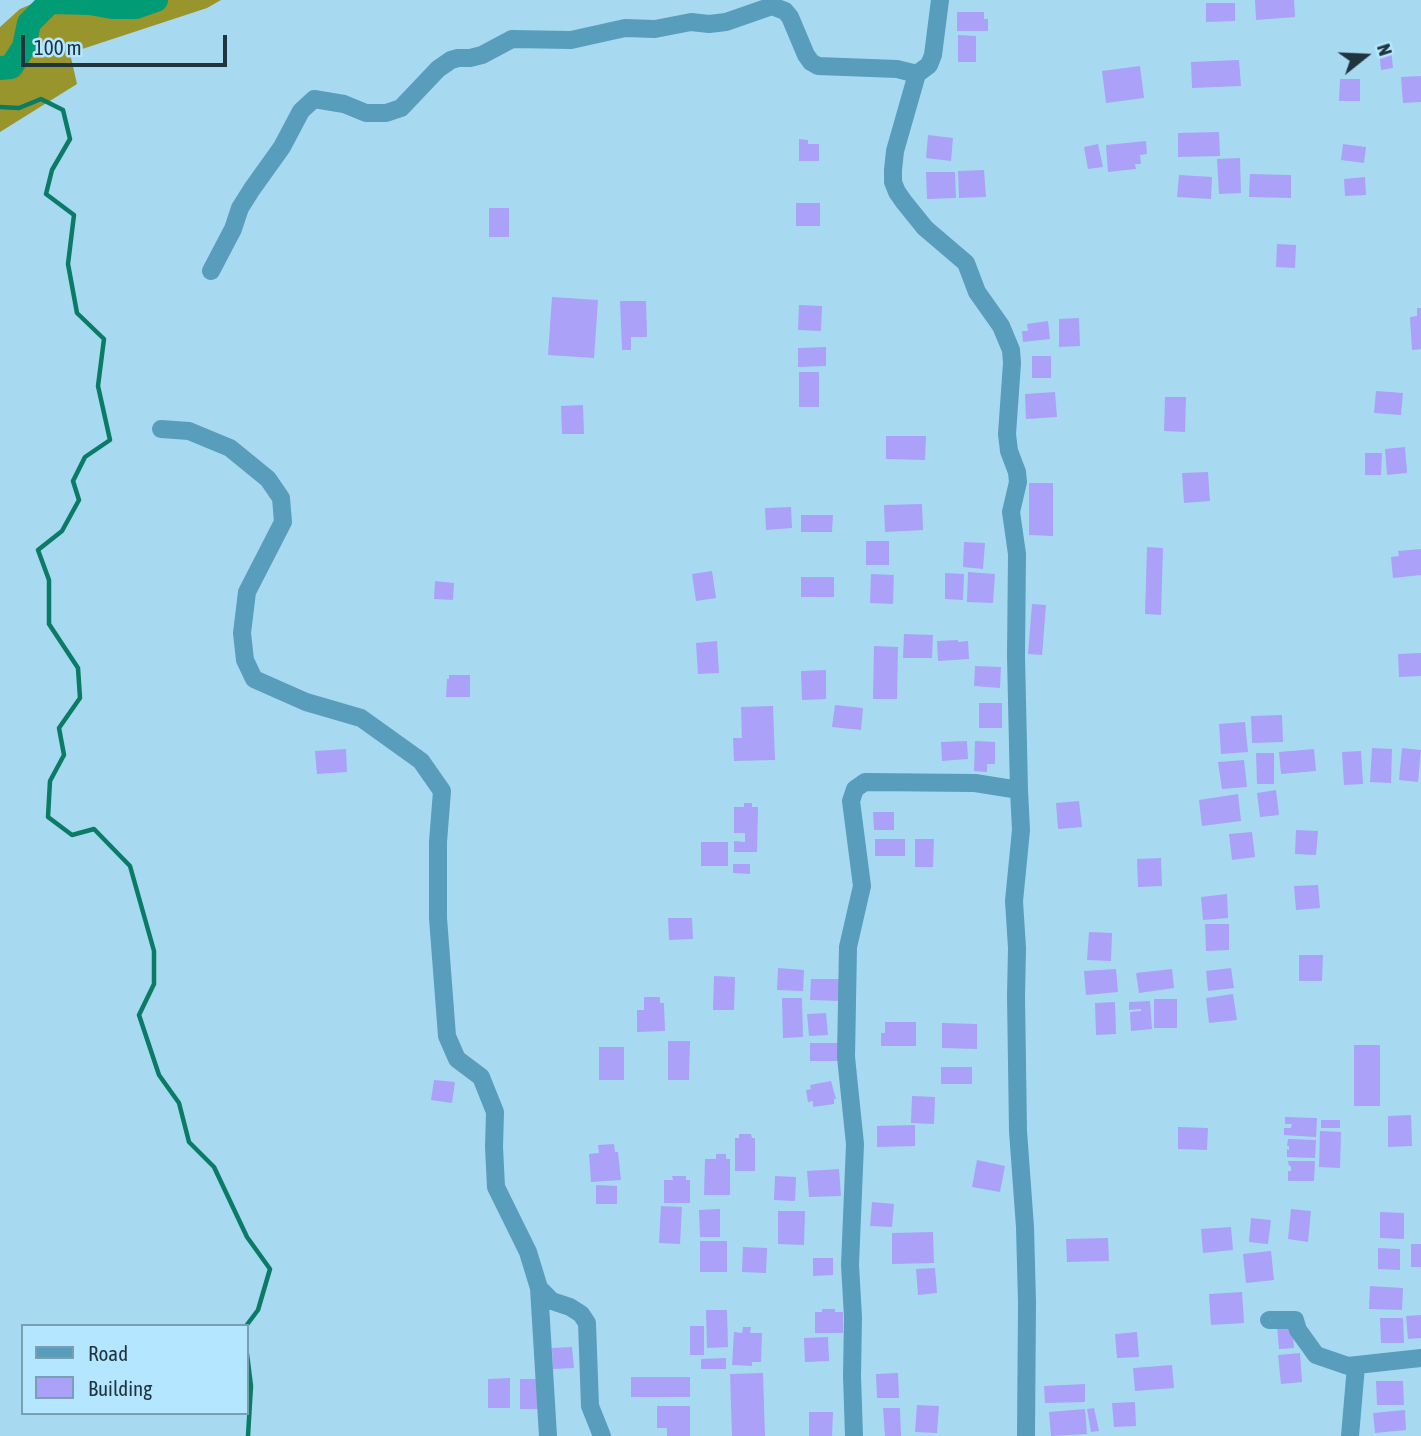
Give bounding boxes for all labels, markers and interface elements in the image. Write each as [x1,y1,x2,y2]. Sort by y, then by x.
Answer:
scale bar [24,21,231,65]
north arrow [1330,21,1400,91]
text: 100 m [34,35,82,59]
text: N [1373,41,1397,58]
legend [21,1324,248,1415]
text: Road [88,1341,128,1365]
text: Building [88,1376,152,1400]

